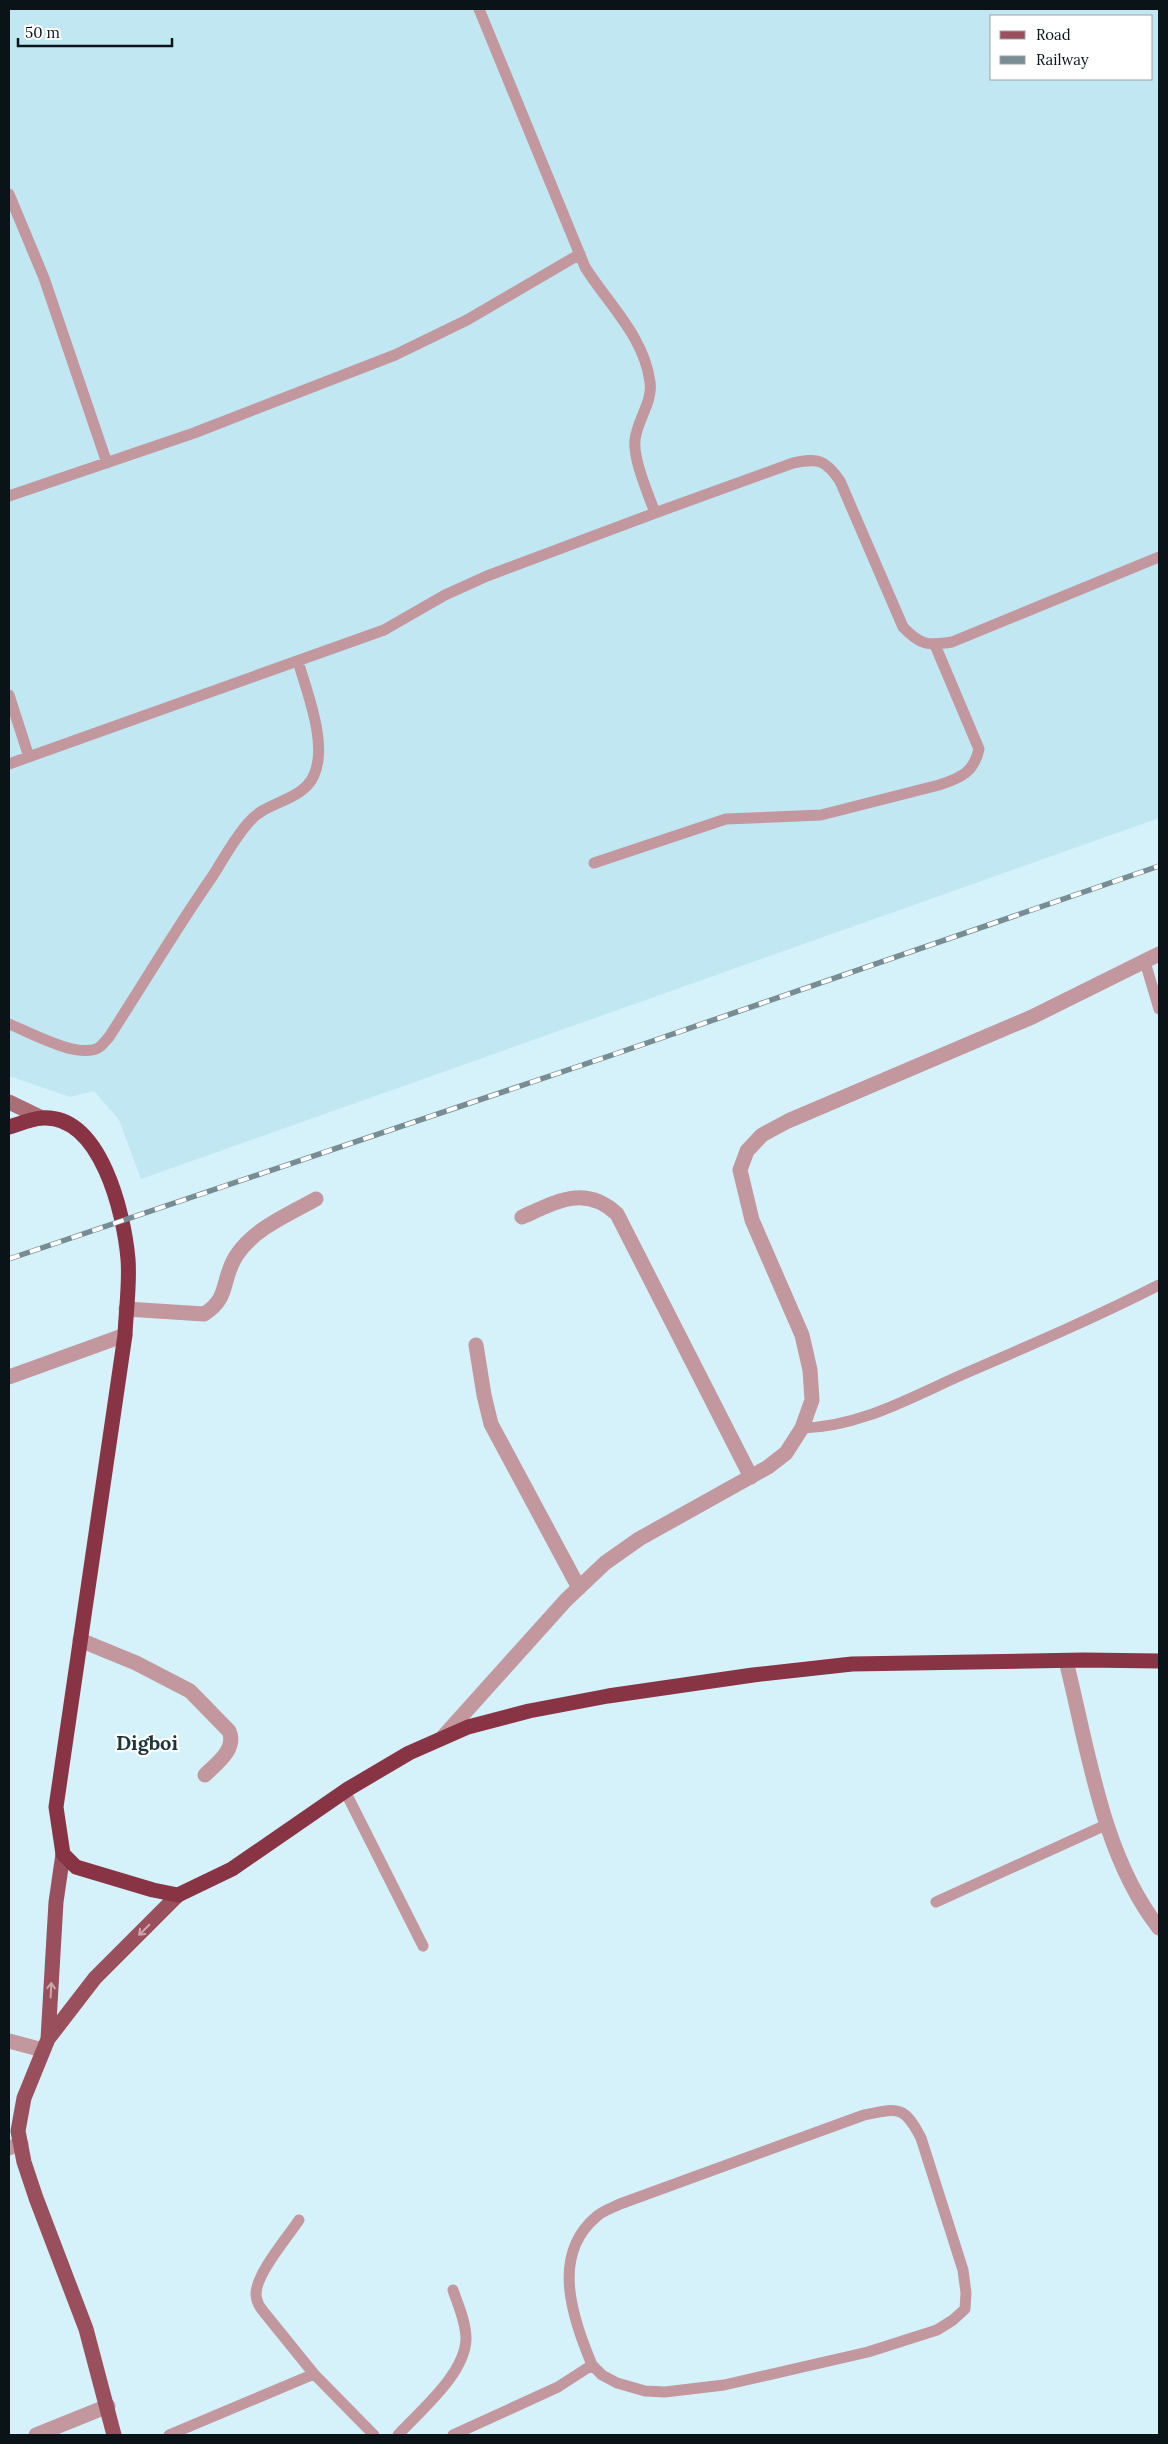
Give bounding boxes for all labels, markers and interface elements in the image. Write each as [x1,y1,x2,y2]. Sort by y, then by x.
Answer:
scale bar [18,15,171,47]
legend [990,15,1153,80]
text: 50 m [25,23,60,42]
text: Road [1036,25,1071,44]
text: Railway [1036,50,1089,69]
district label: Digboi [116,1730,178,1755]
one-way arrow [138,1923,150,1936]
one-way arrow [46,1983,55,1999]

